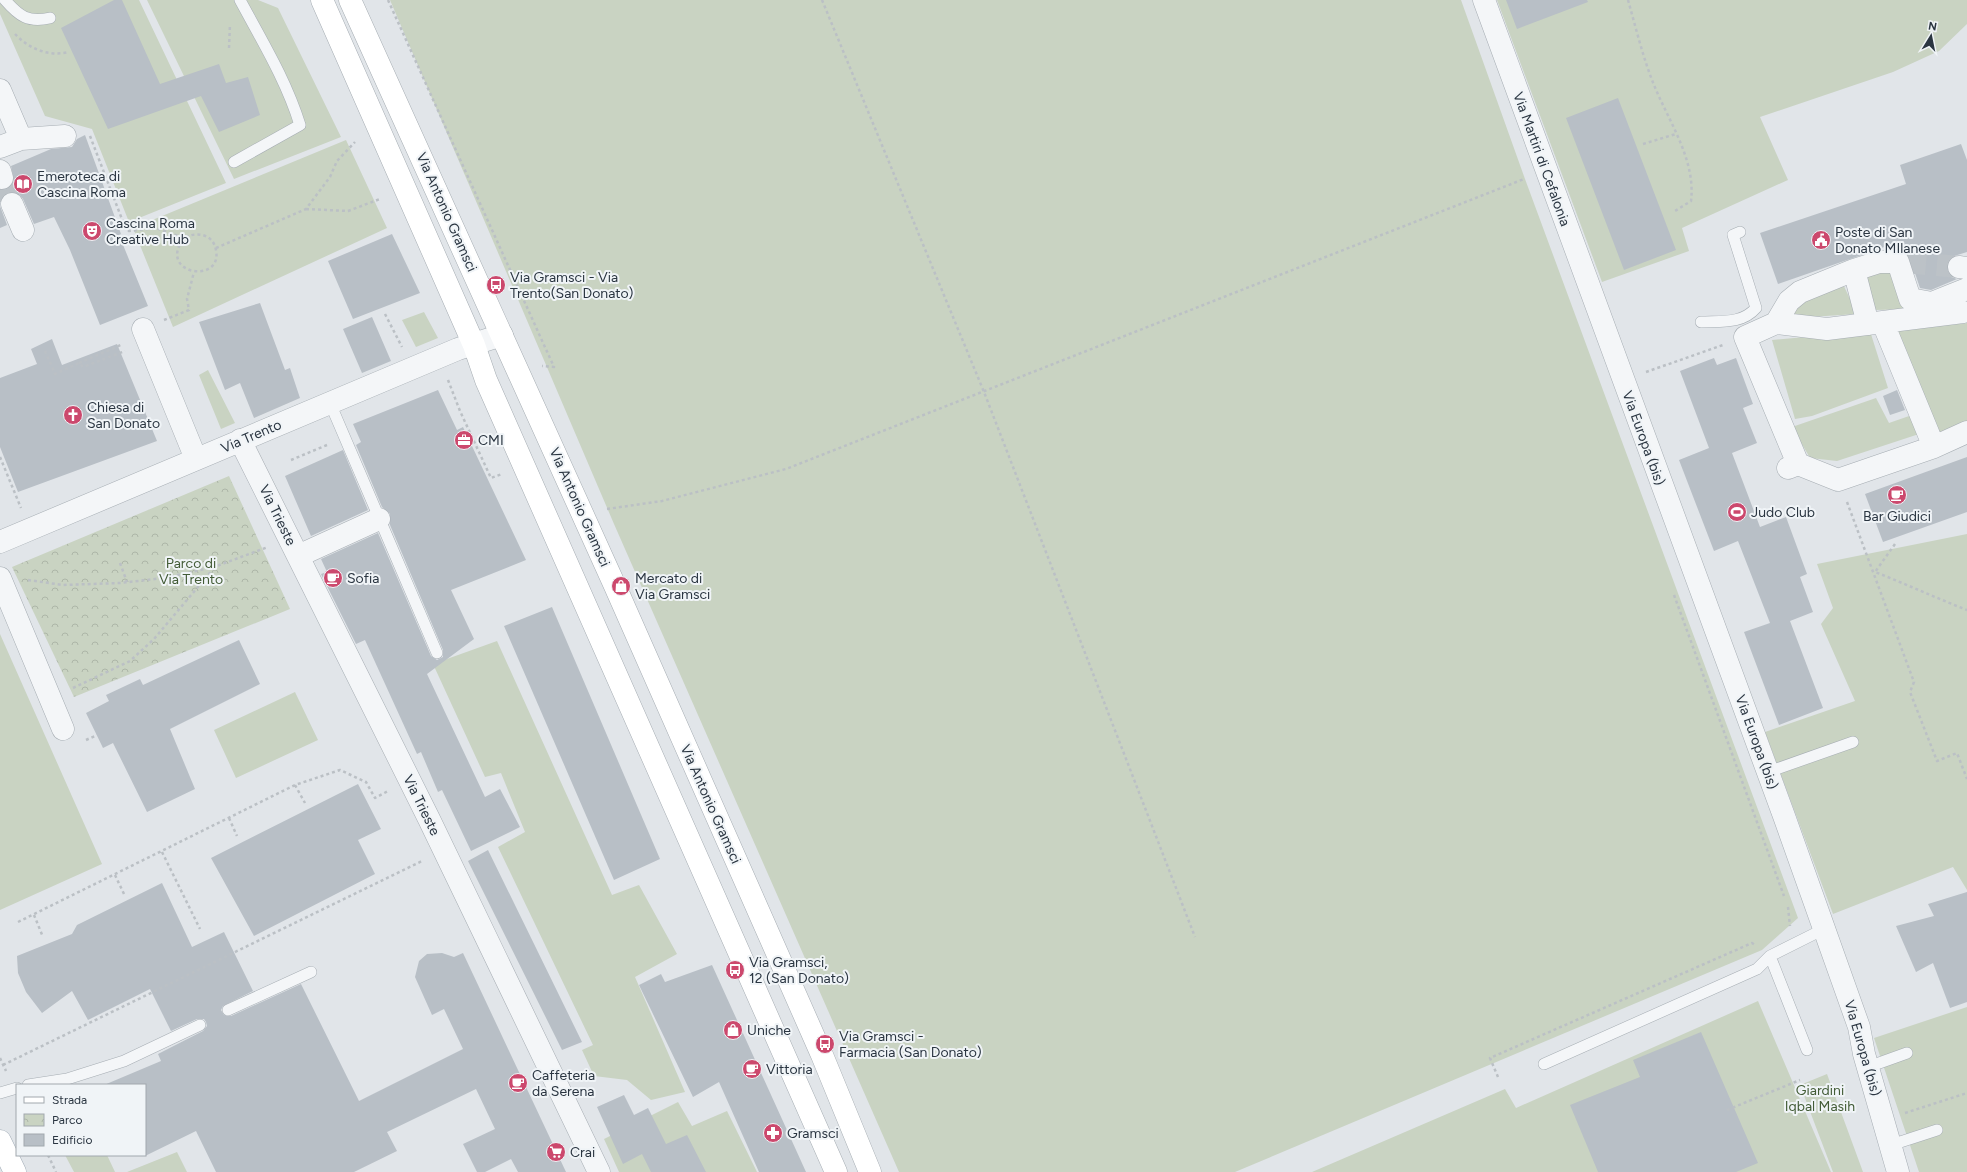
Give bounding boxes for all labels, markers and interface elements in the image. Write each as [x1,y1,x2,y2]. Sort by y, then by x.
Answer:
north arrow [1911,16,1951,56]
text: N [1927,20,1938,34]
street label: Via Martiri di Cefalonia [1509,90,1574,229]
street label: Via Antonio Gramsci [413,150,480,274]
place label: Emeroteca di Cascina Roma [37,168,126,201]
library icon: Emeroteca di Cascina Roma [12,173,34,195]
place label: Cascina Roma Creative Hub [106,215,195,248]
theatre icon: Cascina Roma Creative Hub [81,220,103,242]
place label: Poste di San Donato MIlanese [1835,224,1940,257]
public building icon: Poste di San Donato MIlanese [1810,229,1832,251]
place label: Via Gramsci - Via Trento(San Donato) [510,269,634,302]
bus stop icon: Via Gramsci - Via Trento(San Donato) [485,274,507,296]
street label: Via Europa (bis) [1619,389,1669,488]
place label: Chiesa di San Donato [87,399,160,432]
church icon: Chiesa di San Donato [62,404,84,426]
street label: Via Trento [218,416,284,457]
office icon: CMI [453,429,475,451]
place label: CMI [478,432,504,449]
street label: Via Antonio Gramsci [546,445,613,569]
street label: Via Trieste [256,482,300,549]
cafe icon: Bar Giudici [1886,484,1908,506]
sports icon: Judo Club [1726,501,1748,523]
place label: Judo Club [1751,504,1815,521]
place label: Bar Giudici [1863,508,1931,525]
park label: Parco di Via Trento [159,555,223,588]
cafe icon: Sofia [322,567,344,589]
place label: Sofia [347,570,379,587]
place label: Mercato di Via Gramsci [635,570,710,603]
shop icon: Mercato di Via Gramsci [610,575,632,597]
street label: Via Europa (bis) [1732,693,1782,792]
street label: Via Antonio Gramsci [677,742,744,866]
street label: Via Trieste [400,772,444,839]
place label: Via Gramsci, 12 (San Donato) [749,954,849,987]
bus stop icon: Via Gramsci, 12 (San Donato) [724,959,746,981]
street label: Via Europa (bis) [1841,998,1884,1098]
shop icon: Uniche [722,1019,744,1041]
place label: Uniche [747,1022,791,1039]
place label: Via Gramsci - Farmacia (San Donato) [839,1028,982,1061]
bus stop icon: Via Gramsci - Farmacia (San Donato) [814,1033,836,1055]
cafe icon: Vittoria [741,1058,763,1080]
place label: Vittoria [766,1061,813,1078]
place label: Caffeteria da Serena [532,1067,595,1100]
cafe icon: Caffeteria da Serena [507,1072,529,1094]
park label: Giardini Iqbal Masih [1785,1082,1855,1115]
legend [16,1084,146,1156]
text: Strada [52,1093,87,1107]
text: Parco [52,1113,82,1127]
pharmacy icon: Gramsci [762,1122,784,1144]
place label: Gramsci [787,1125,839,1142]
text: Edificio [52,1133,92,1147]
supermarket icon: Crai [545,1141,567,1163]
place label: Crai [570,1144,595,1161]

